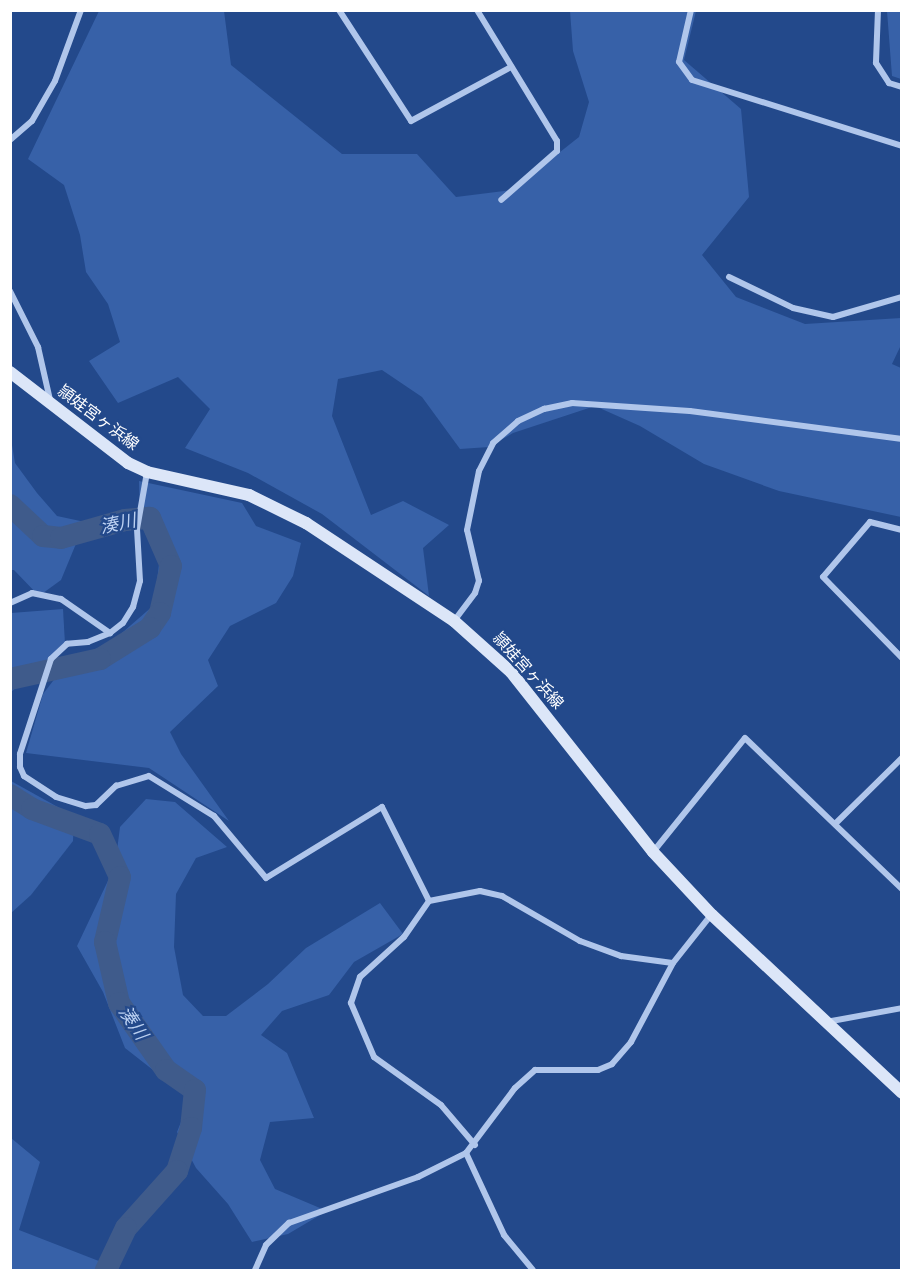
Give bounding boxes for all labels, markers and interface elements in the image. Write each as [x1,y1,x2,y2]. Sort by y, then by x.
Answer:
street label: 頴娃宮ヶ浜線 [54,381,142,455]
water label: 湊川 [98,510,138,538]
street label: 頴娃宮ヶ浜線 [489,629,567,713]
water label: 湊川 [114,1002,152,1044]

